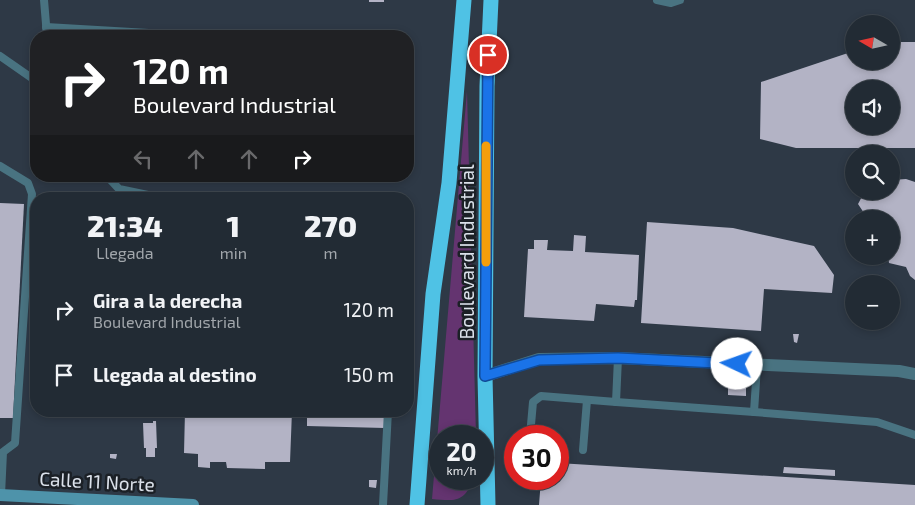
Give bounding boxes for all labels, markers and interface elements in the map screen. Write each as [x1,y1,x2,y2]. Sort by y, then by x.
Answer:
north arrow [845,15,900,70]
map controls [845,15,900,330]
pin [467,34,509,76]
icon: arrive [474,41,502,69]
text: 120 m [133,49,229,91]
icon: right [50,50,115,115]
button: sound [845,80,900,135]
text: Boulevard Industrial [133,91,336,117]
icon: left [129,145,157,173]
icon: ahead [182,145,210,173]
icon: ahead [235,145,263,173]
icon: right [288,145,316,173]
button: search [845,145,900,200]
street label: Boulevard Industrial [455,164,478,340]
text: 21:34 [87,207,163,243]
text: 1 [227,207,240,243]
text: 270 [304,207,357,243]
button: + [845,210,900,265]
text: Llegada [96,243,153,262]
text: min [220,243,247,262]
text: m [323,243,337,262]
button: − [845,275,900,330]
text: Gira a la derecha [93,289,242,312]
icon: right [50,296,78,324]
text: 120 m [343,298,394,321]
text: Boulevard Industrial [93,312,241,331]
position arrow [710,337,762,389]
icon: arrive [50,361,78,389]
text: Llegada al destino [93,363,257,386]
text: 150 m [344,363,394,386]
speed limit sign: 30 [504,425,569,490]
text: 20 [446,436,477,466]
text: km/h [447,463,476,477]
street label: Calle 11 Norte [39,466,155,496]

